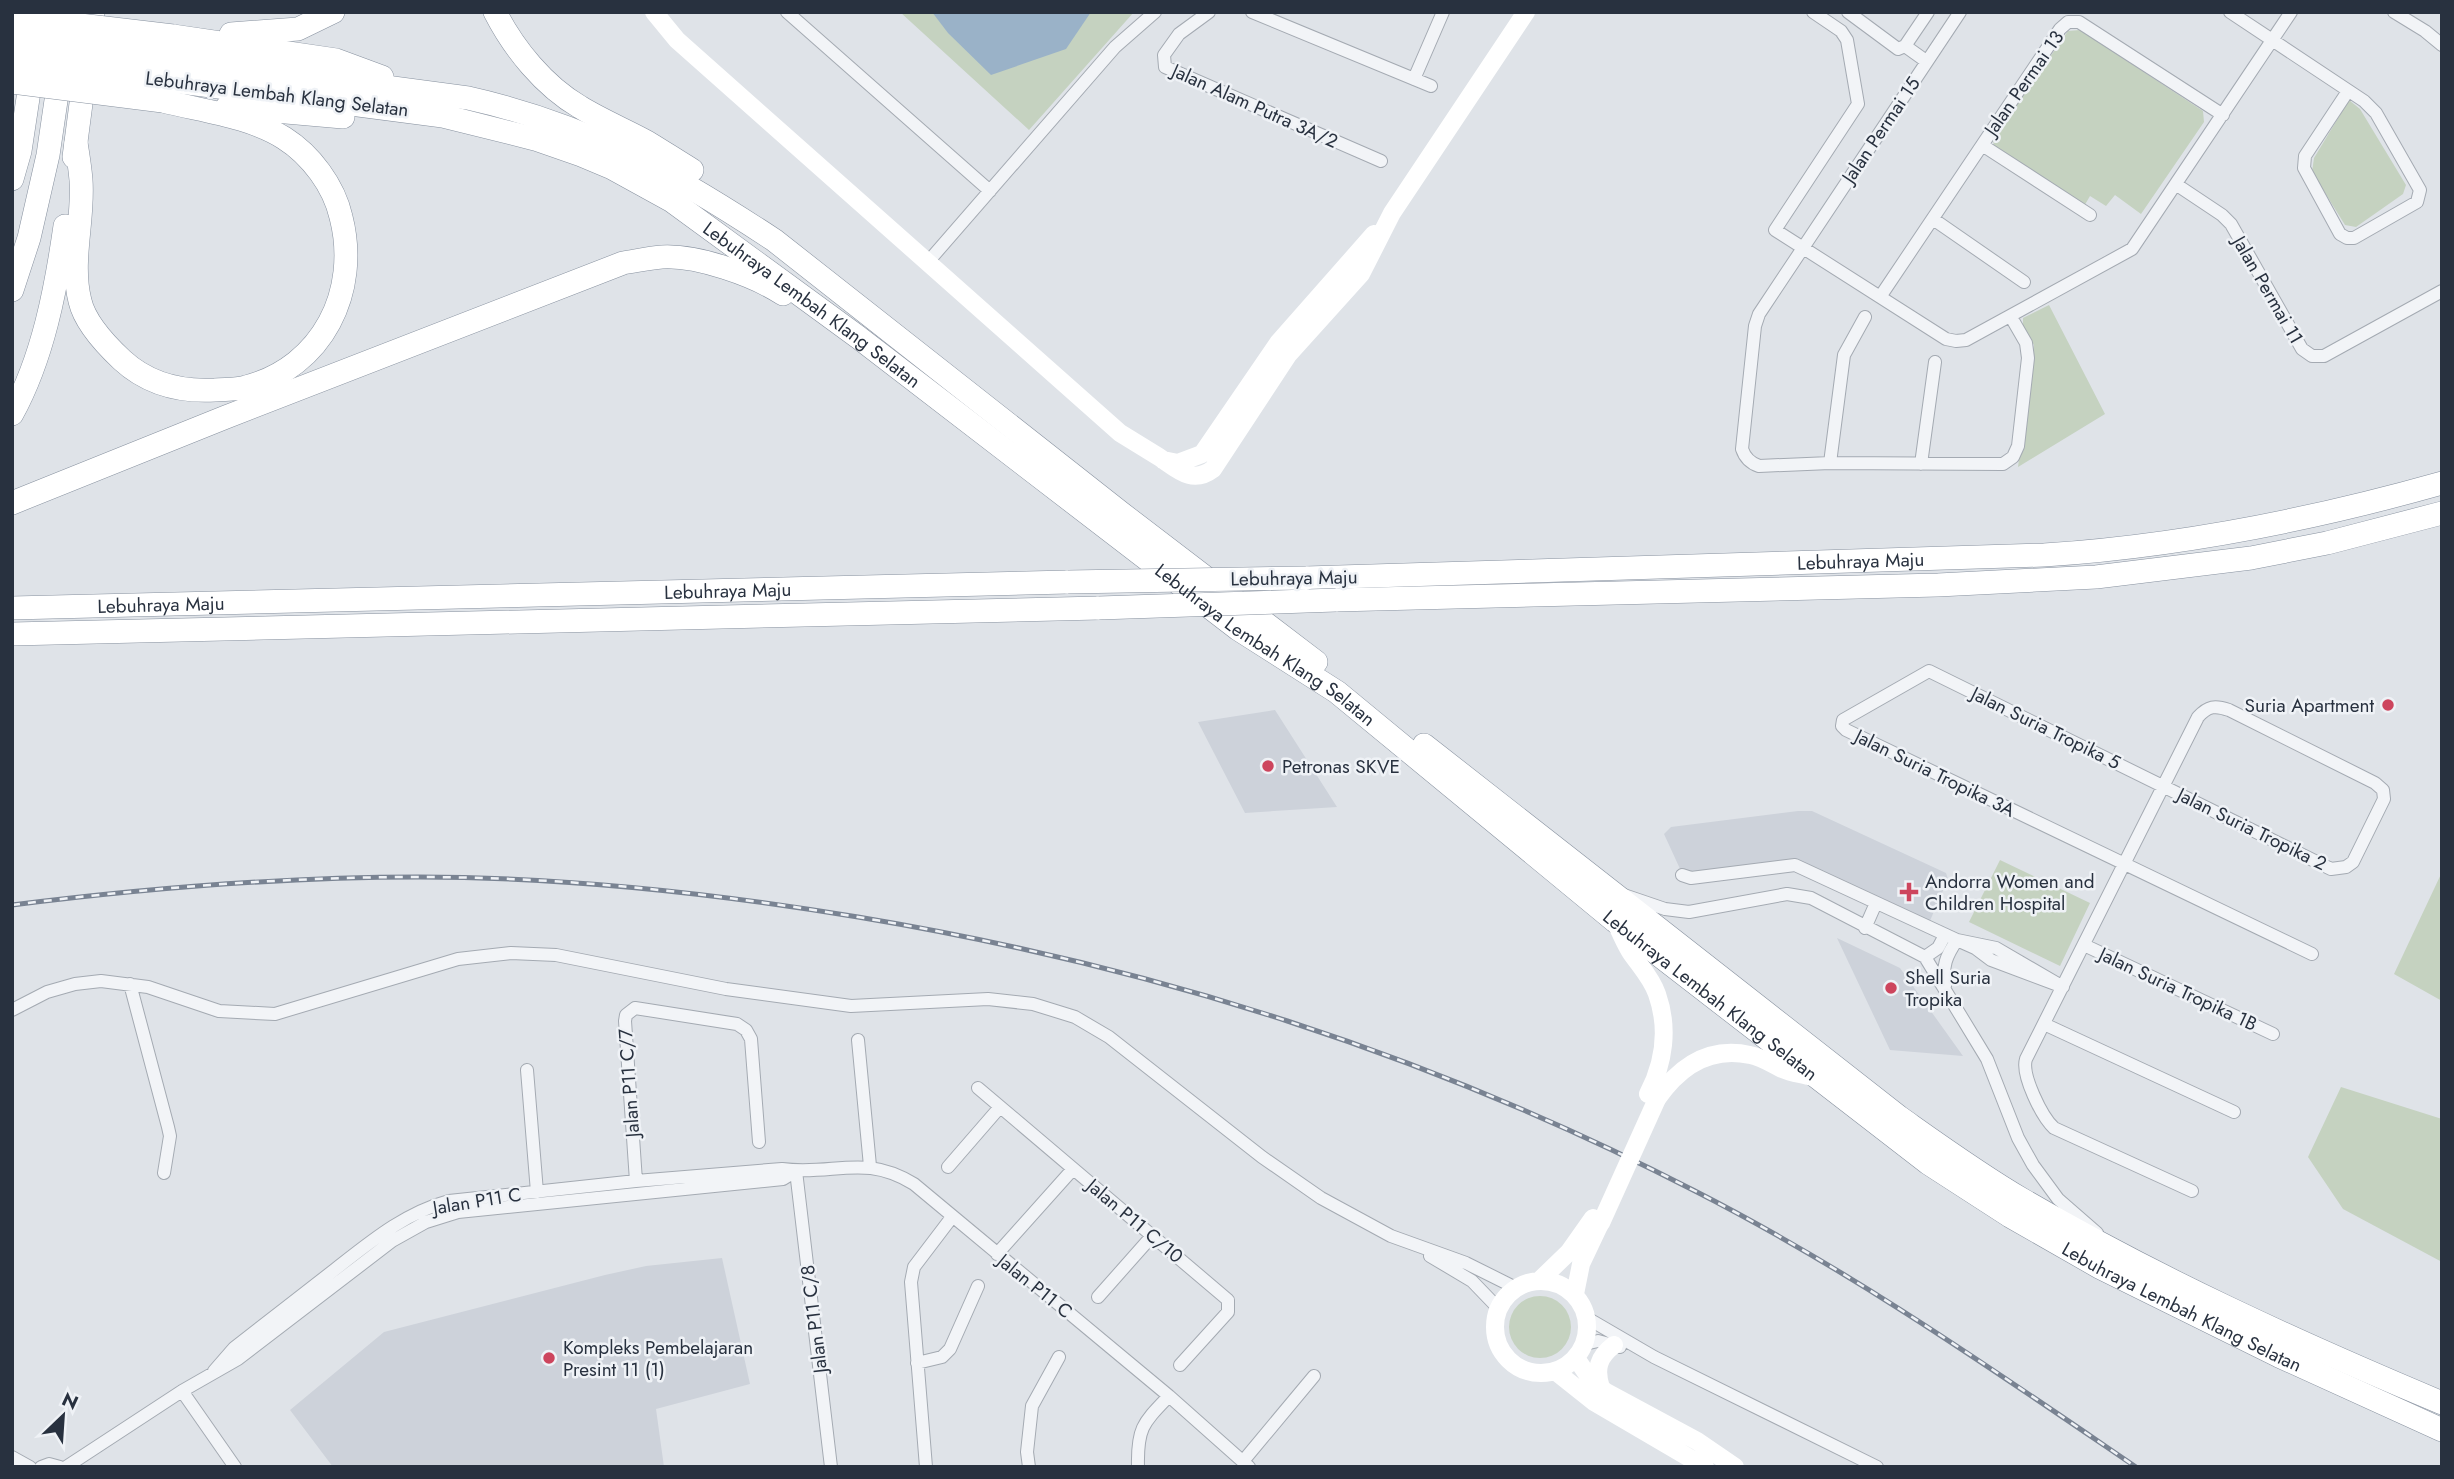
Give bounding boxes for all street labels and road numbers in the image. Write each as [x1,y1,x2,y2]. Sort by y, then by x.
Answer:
street label: Jalan Permai 13 [1976,25,2070,143]
street label: Jalan Alam Putra 3A/2 [1165,56,1342,155]
street label: Lebuhraya Lembah Klang Selatan [144,64,410,124]
street label: Jalan Permai 15 [1834,72,1927,191]
street label: Lebuhraya Lembah Klang Selatan [698,215,927,394]
street label: Jalan Permai 11 [2225,228,2310,349]
street label: Lebuhraya Maju [1797,545,1925,576]
street label: Lebuhraya Lembah Klang Selatan [1150,557,1382,732]
street label: Lebuhraya Maju [1230,563,1358,593]
street label: Lebuhraya Maju [664,575,792,605]
street label: Lebuhraya Maju [97,589,225,619]
street label: Jalan Suria Tropika 5 [1964,679,2125,776]
street label: Jalan Suria Tropika 3A [1848,721,2020,824]
street label: Jalan Suria Tropika 2 [2170,780,2331,877]
street label: Lebuhraya Lembah Klang Selatan [1597,903,1824,1087]
street label: Jalan Suria Tropika 1B [2092,939,2261,1037]
street label: Jalan P11 C/7 [612,1028,646,1141]
street label: Jalan P11 C/10 [1079,1171,1189,1269]
street label: Jalan P11 C [428,1181,523,1222]
street label: Lebuhraya Lembah Klang Selatan [2057,1235,2306,1378]
street label: Jalan P11 C [990,1246,1078,1325]
street label: Jalan P11 C/8 [794,1263,834,1378]

